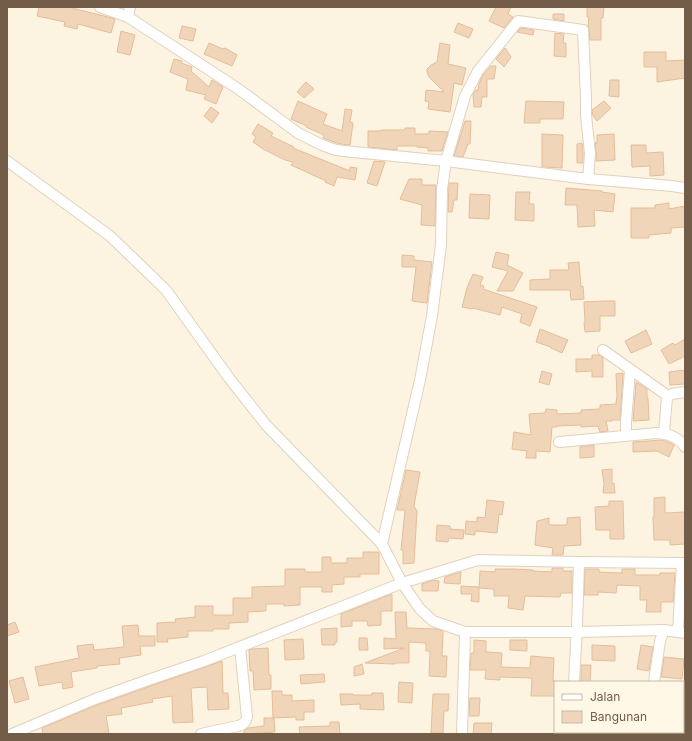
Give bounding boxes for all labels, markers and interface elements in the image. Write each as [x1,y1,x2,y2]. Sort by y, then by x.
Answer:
legend [554,681,684,733]
text: Jalan [590,689,620,704]
text: Bangunan [590,709,647,724]

